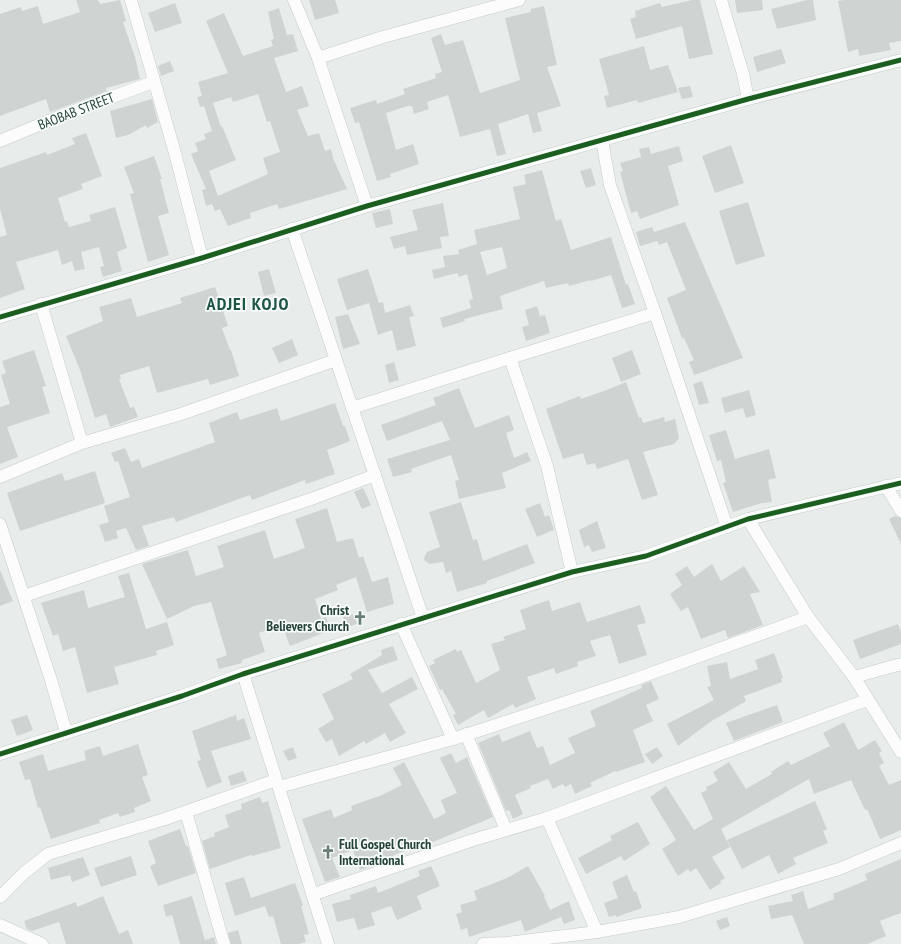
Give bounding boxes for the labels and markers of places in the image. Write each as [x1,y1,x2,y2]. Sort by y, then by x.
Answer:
place label: Christ Believers Church [266,601,349,635]
church icon: Christ Believers Church [352,610,368,626]
place label: Full Gospel Church International [339,835,431,869]
church icon: Full Gospel Church International [320,844,336,860]

